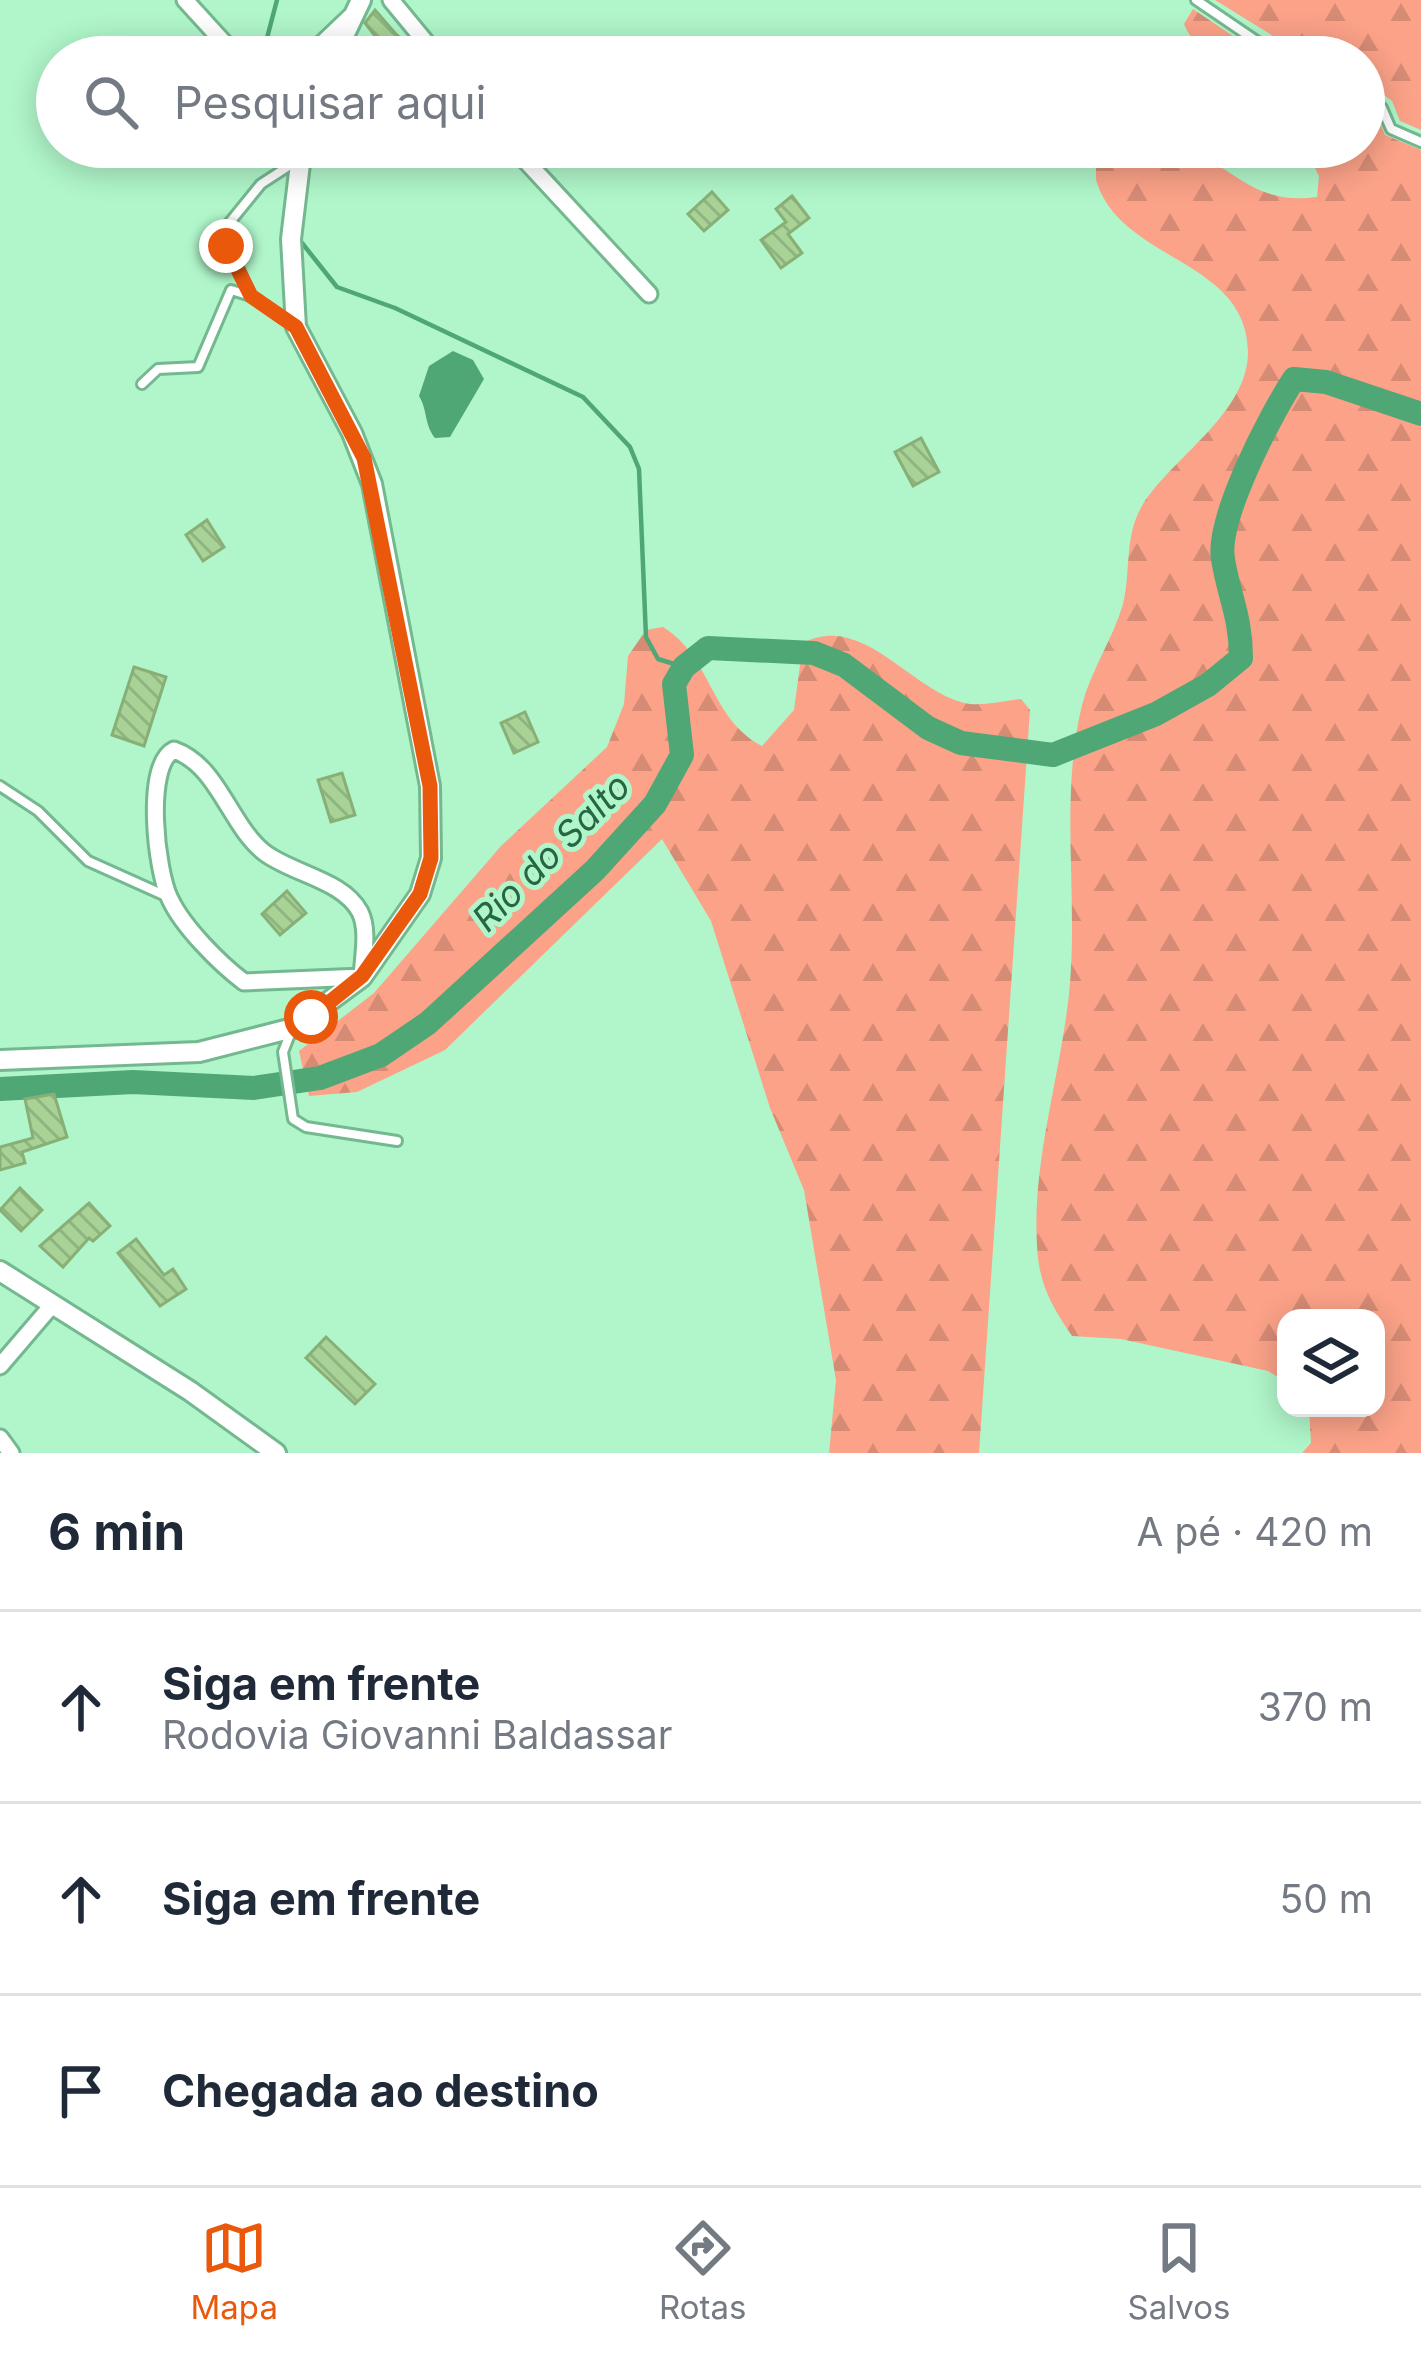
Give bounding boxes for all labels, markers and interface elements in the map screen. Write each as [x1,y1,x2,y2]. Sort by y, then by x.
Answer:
search box [36,36,1385,168]
icon: search [78,69,144,135]
text: Pesquisar aqui [174,75,487,130]
route end [199,219,253,273]
water label: Rio do Salto [463,764,639,940]
route start [284,990,338,1044]
map controls [1277,1309,1385,1417]
button: layers [1277,1309,1385,1417]
text: 6 min [48,1501,185,1562]
text: A pé · 420 m [1137,1508,1373,1555]
text: Siga em frente [162,1656,480,1711]
icon: ahead [48,1674,114,1740]
text: 370 m [1258,1683,1373,1730]
text: Rodovia Giovanni Baldassar [162,1711,672,1758]
icon: ahead [48,1866,114,1932]
text: Siga em frente [162,1871,480,1926]
text: 50 m [1280,1875,1373,1922]
icon: arrive [48,2058,114,2124]
text: Chegada ao destino [162,2063,599,2118]
tab: Mapa [191,2215,278,2327]
tab: Rotas [659,2215,746,2327]
tab: Salvos [1127,2215,1230,2327]

